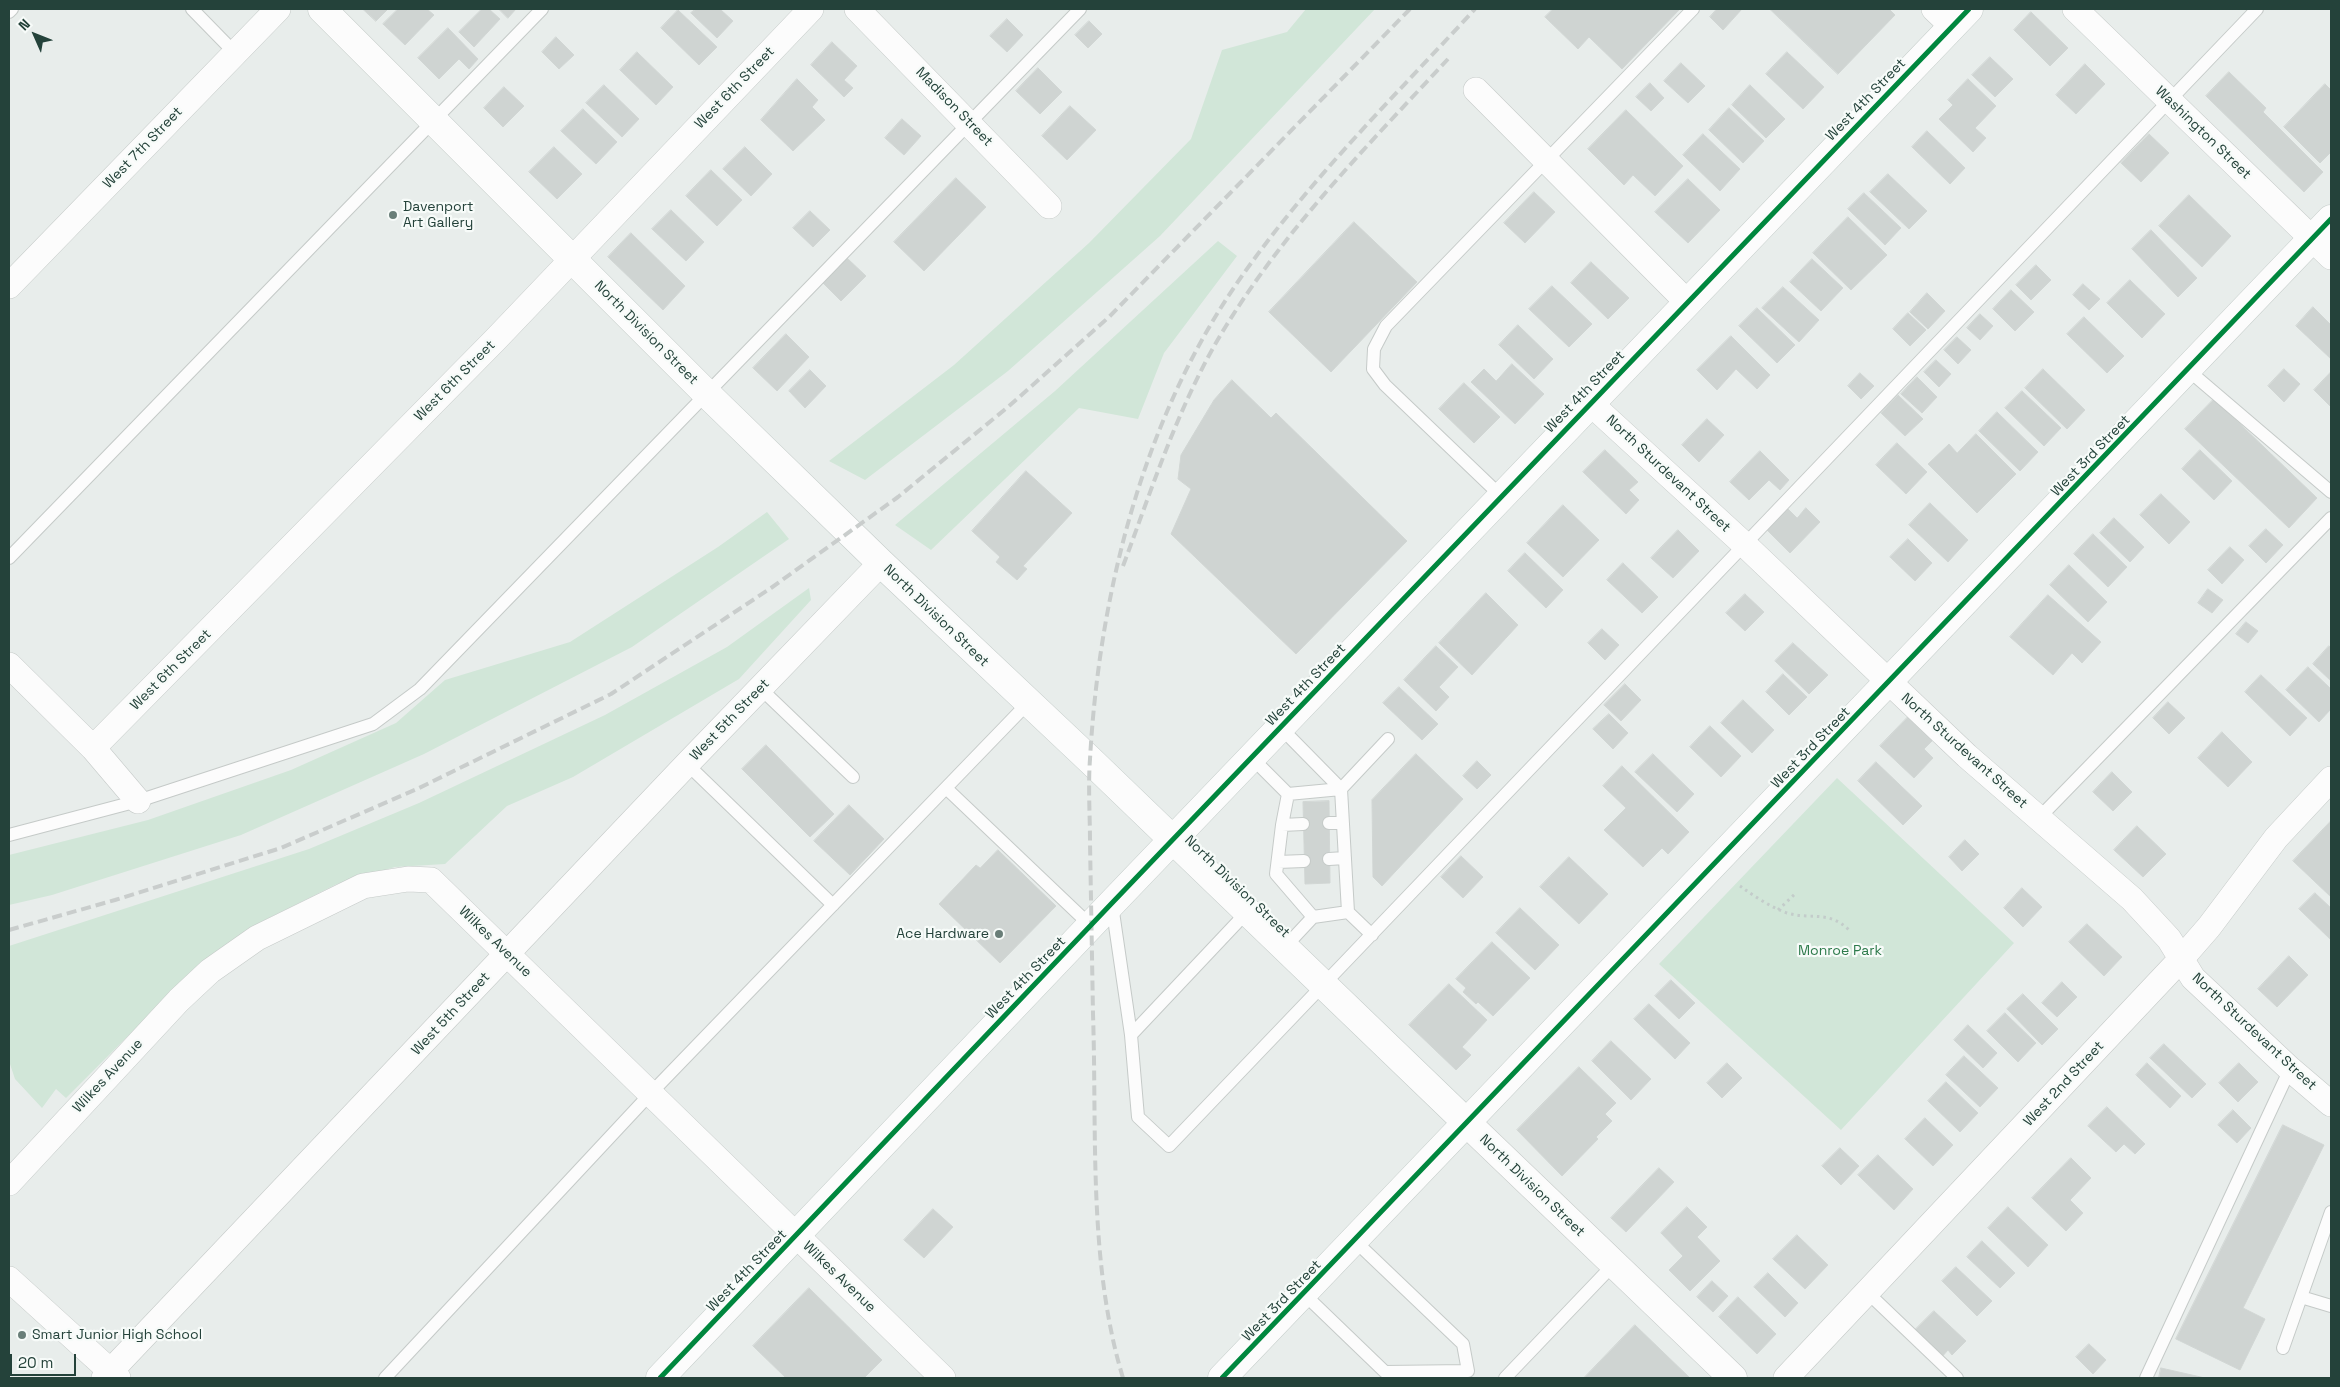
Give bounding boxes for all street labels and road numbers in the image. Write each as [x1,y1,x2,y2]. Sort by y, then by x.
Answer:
street label: West 6th Street [692,43,778,133]
street label: West 4th Street [1823,55,1909,145]
street label: Madison Street [912,64,996,150]
street label: Washington Street [2152,83,2254,183]
street label: West 7th Street [100,104,186,192]
street label: North Division Street [591,278,701,388]
street label: West 6th Street [411,337,499,425]
street label: West 4th Street [1542,347,1628,437]
street label: North Sturdevant Street [1602,412,1734,536]
street label: West 3rd Street [2048,412,2134,500]
street label: North Division Street [880,561,992,671]
street label: West 6th Street [127,626,215,714]
street label: West 4th Street [1263,640,1349,730]
street label: West 5th Street [687,676,773,764]
street label: North Sturdevant Street [1897,690,2031,812]
street label: West 3rd Street [1768,704,1854,792]
street label: North Division Street [1181,832,1293,942]
street label: Wilkes Avenue [455,903,535,981]
street label: West 4th Street [983,933,1069,1023]
street label: West 5th Street [408,969,494,1059]
street label: North Sturdevant Street [2188,970,2320,1094]
street label: Wilkes Avenue [69,1036,147,1116]
street label: West 2nd Street [2020,1038,2108,1130]
street label: North Division Street [1476,1131,1588,1241]
street label: West 4th Street [704,1226,790,1316]
street label: Wilkes Avenue [799,1238,879,1316]
street label: West 3rd Street [1239,1257,1325,1345]

